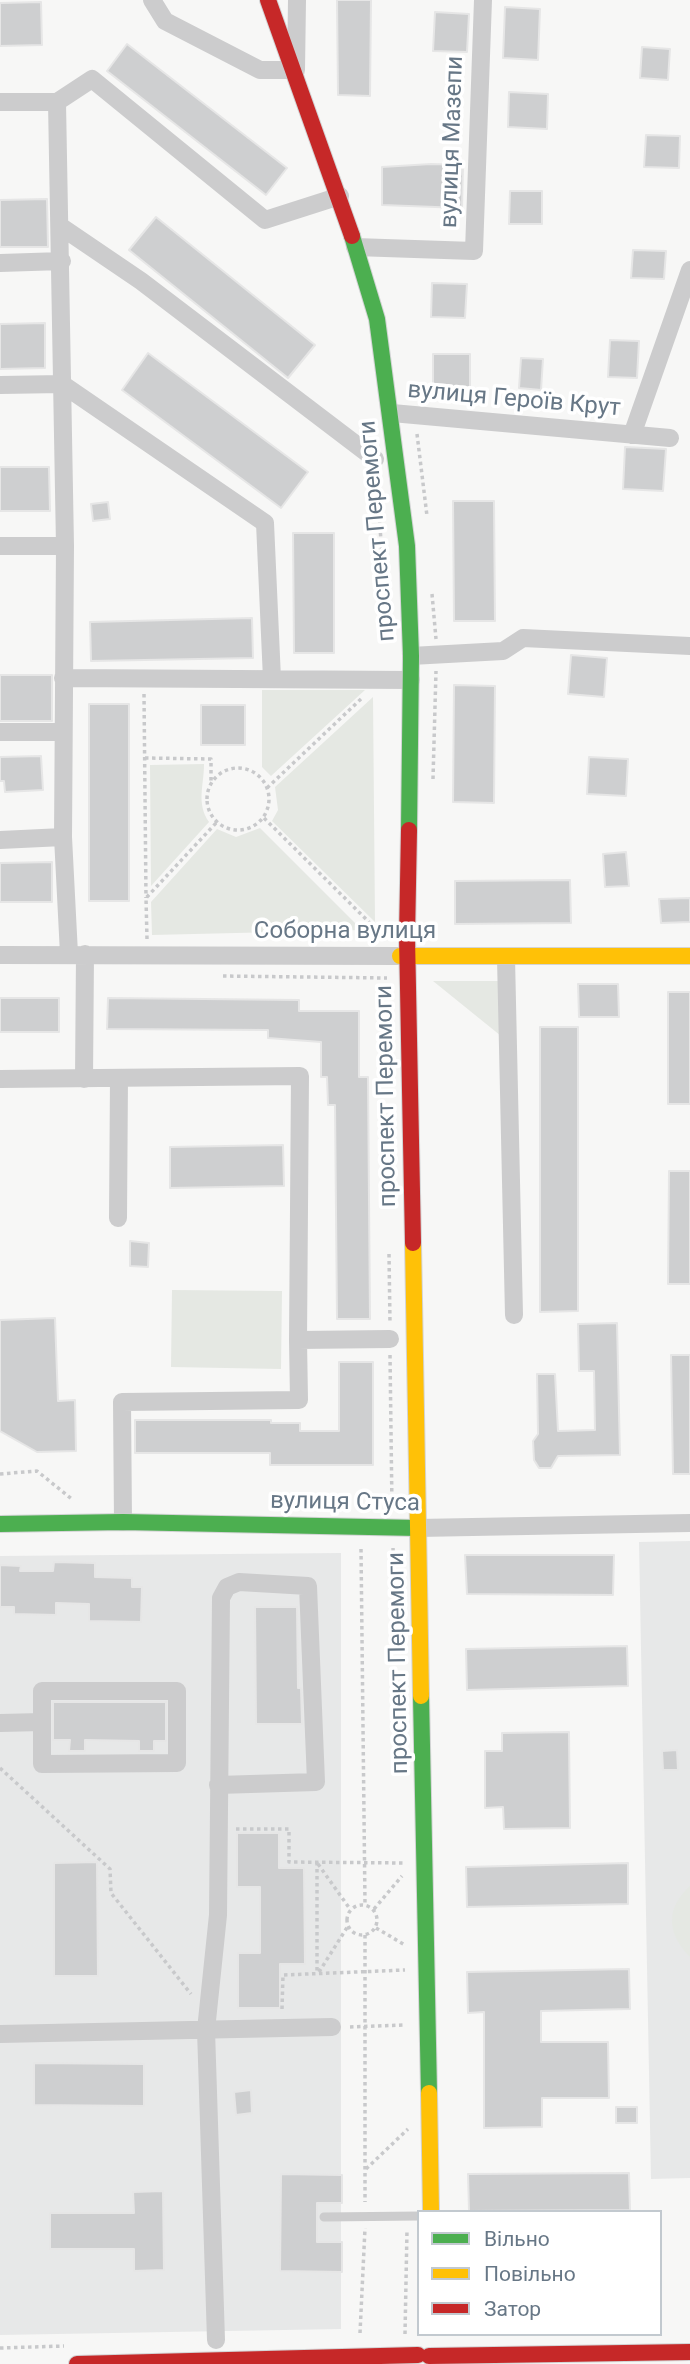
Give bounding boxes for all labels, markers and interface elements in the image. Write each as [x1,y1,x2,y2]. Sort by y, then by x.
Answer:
street label: вулиця Мазепи [436,55,470,229]
street label: вулиця Героїв Крут [406,376,622,424]
street label: проспект Перемоги [354,419,402,643]
street label: Соборна вулиця [254,918,436,946]
street label: проспект Перемоги [371,985,403,1207]
street label: вулиця Стуса [270,1487,420,1519]
street label: проспект Перемоги [383,1552,415,1774]
legend [417,2210,662,2336]
text: Вільно [484,2227,550,2251]
text: Повільно [484,2262,576,2286]
text: Затор [484,2297,541,2321]

